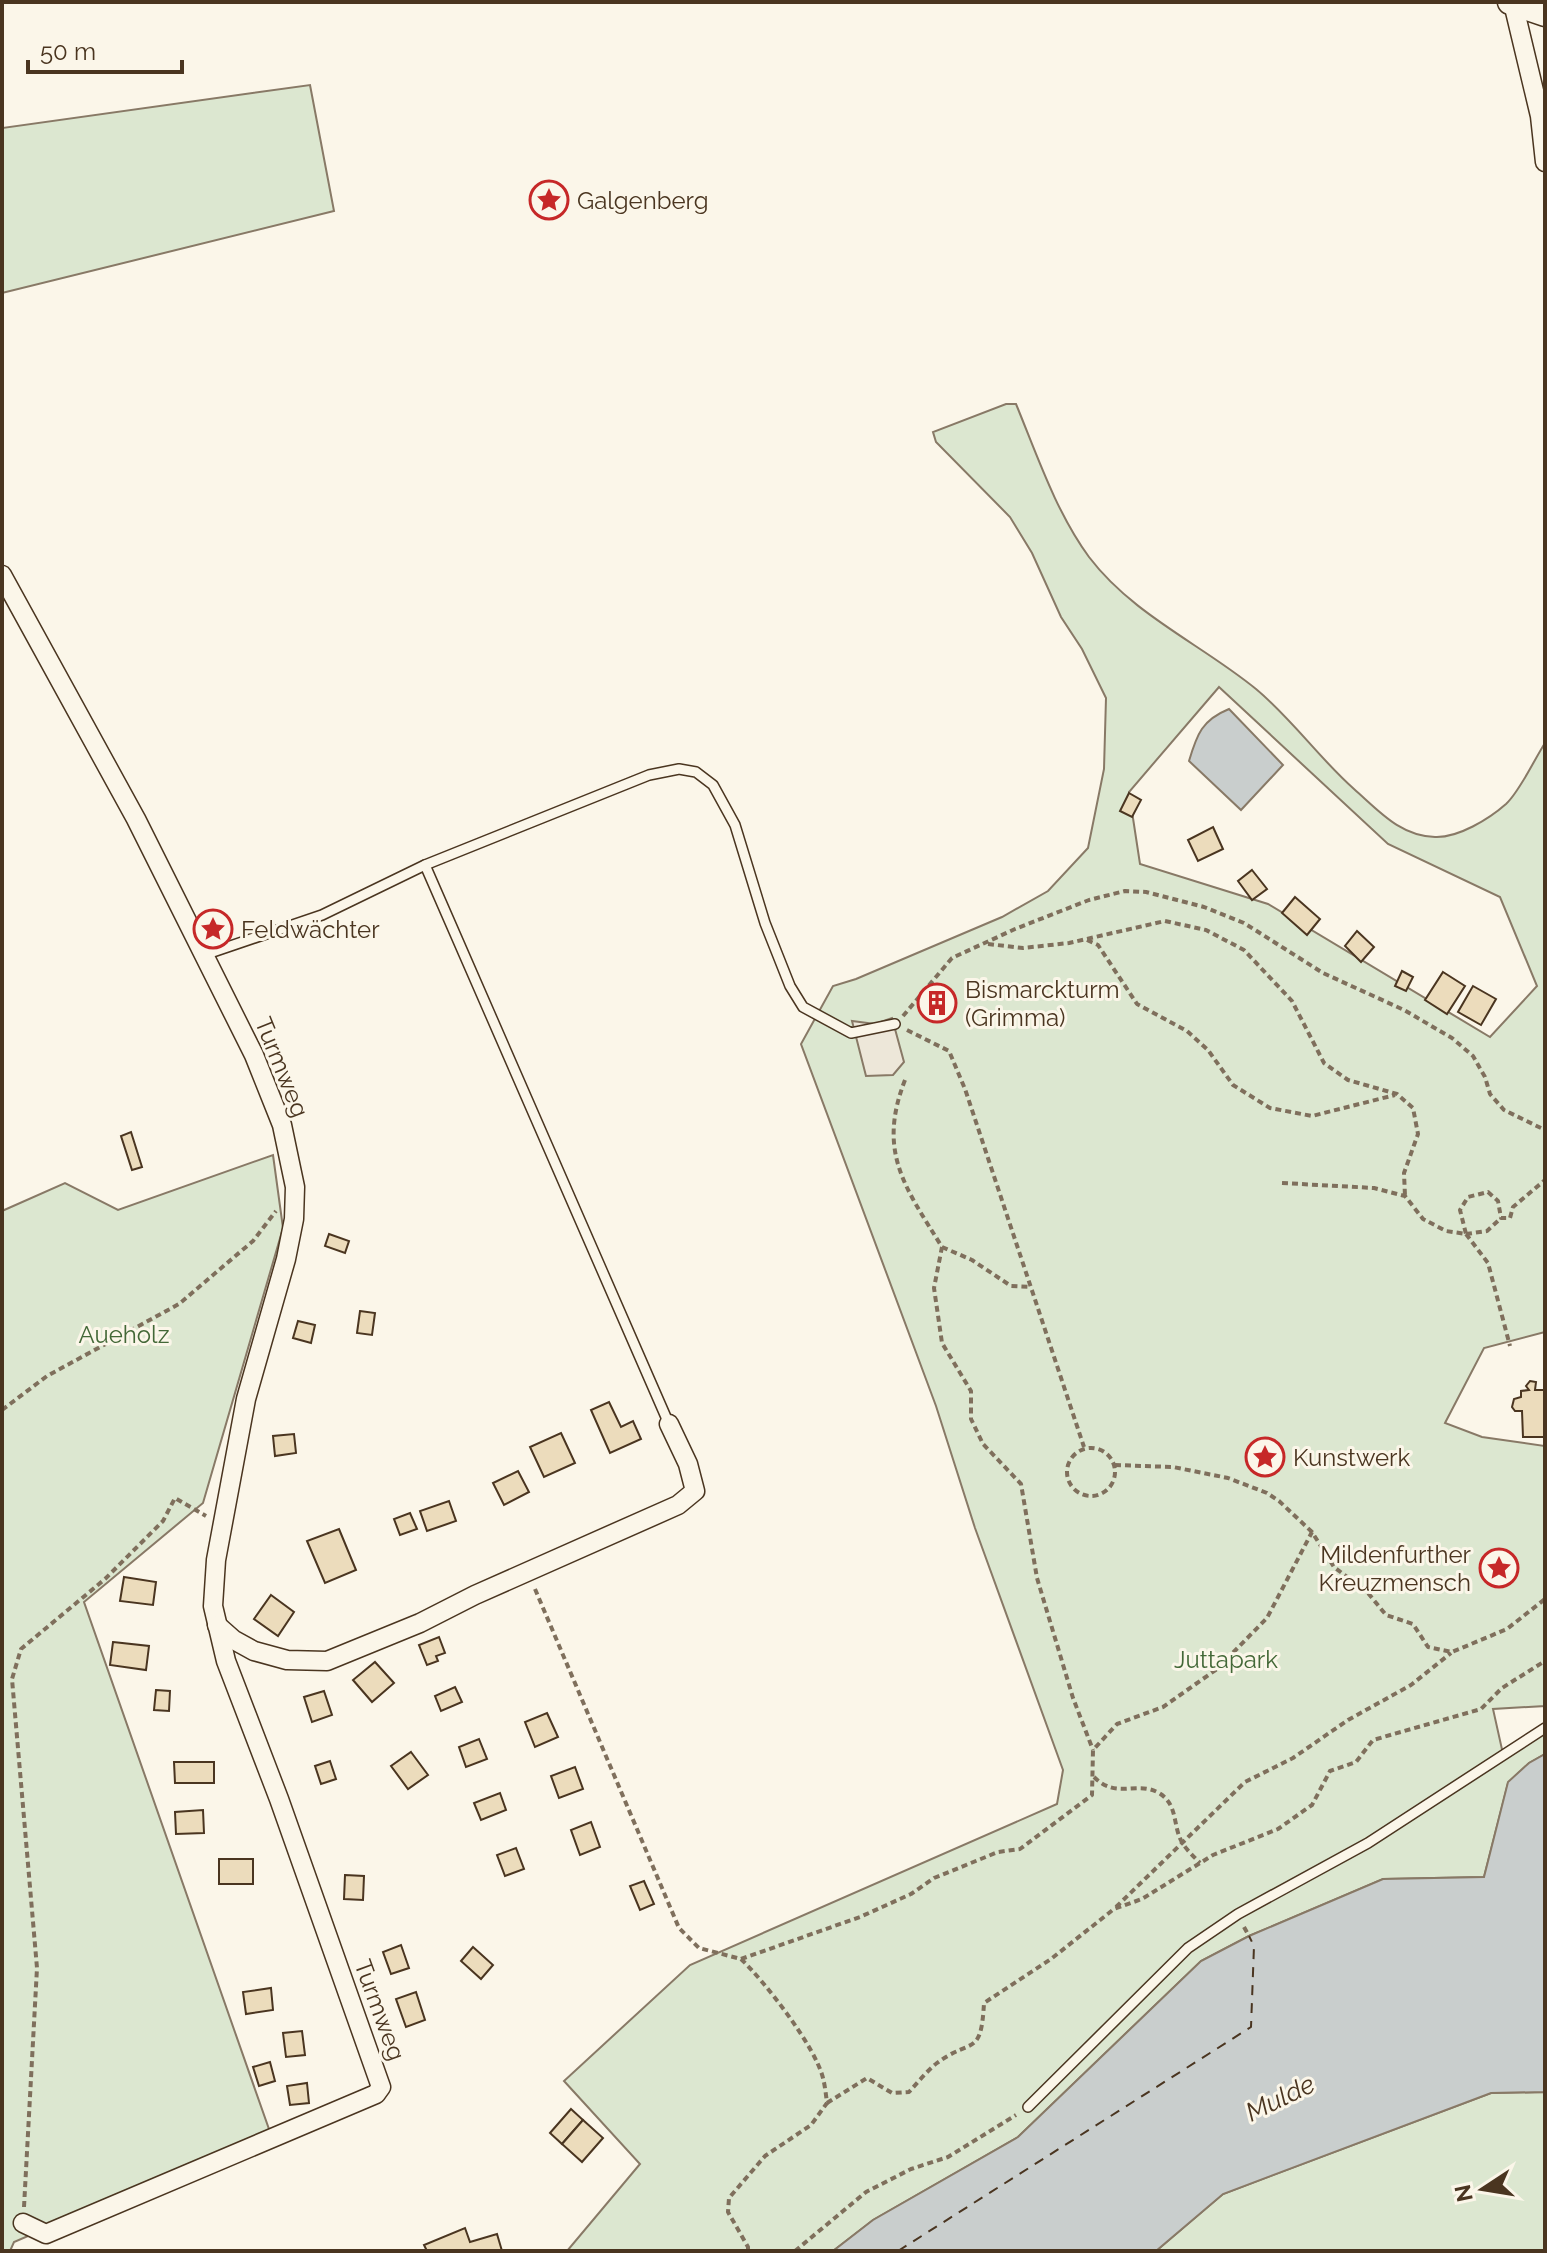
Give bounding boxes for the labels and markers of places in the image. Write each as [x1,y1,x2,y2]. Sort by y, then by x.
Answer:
place icon: Galgenberg [528,179,570,221]
place label: Galgenberg [577,186,709,215]
place icon: Feldwächter [192,908,234,950]
place label: Feldwächter [241,915,380,944]
place label: Bismarckturm (Grimma) [965,975,1120,1032]
building icon: Bismarckturm (Grimma) [916,982,958,1024]
place icon: Kunstwerk [1244,1436,1286,1478]
place label: Kunstwerk [1293,1443,1410,1472]
place label: Mildenfurther Kreuzmensch [1318,1540,1472,1597]
place icon: Mildenfurther Kreuzmensch [1478,1547,1520,1589]

